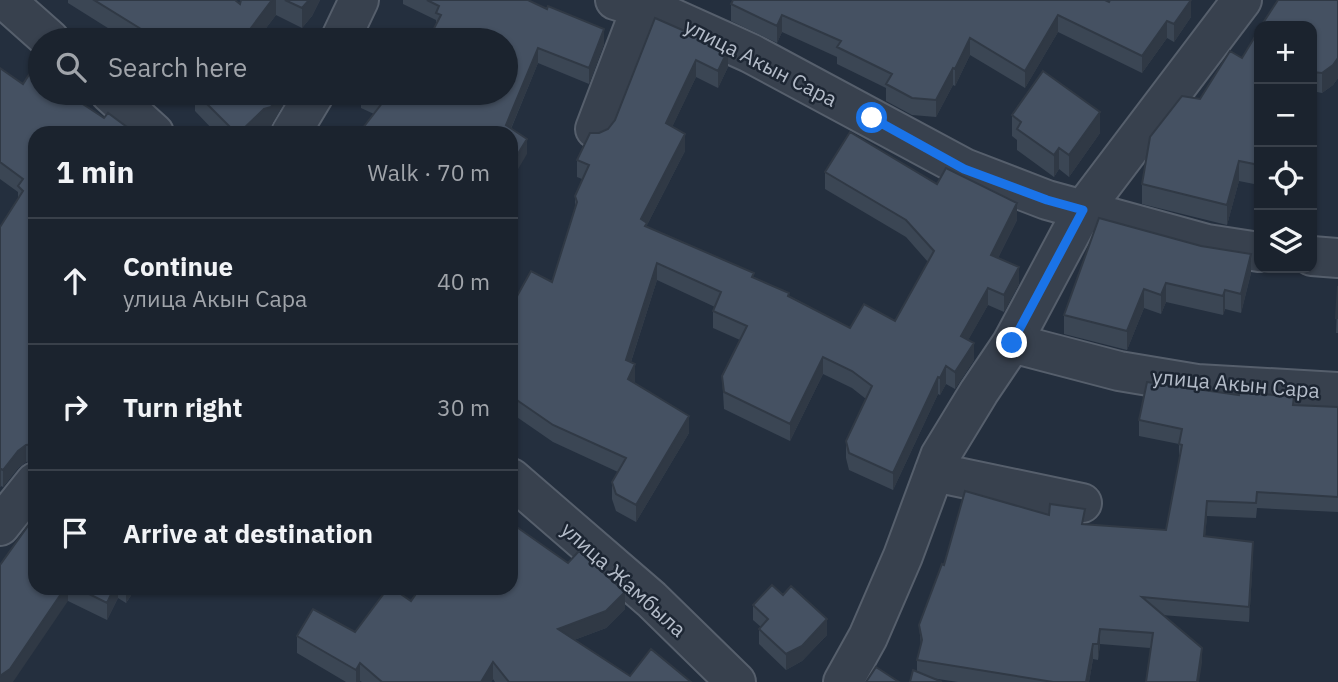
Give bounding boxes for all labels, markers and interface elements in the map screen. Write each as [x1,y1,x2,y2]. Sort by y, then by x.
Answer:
street label: улица Акын Сара [680,11,842,113]
map controls [1254,21,1317,273]
button: + [1254,21,1317,84]
search box [28,28,518,105]
icon: search [52,48,90,86]
text: Search here [108,50,247,84]
button: − [1254,84,1317,147]
route start [856,102,887,133]
button: locate [1254,147,1317,210]
text: 1 min [56,152,134,191]
text: Walk · 70 m [368,157,490,187]
button: layers [1254,210,1317,273]
text: Continue [123,249,233,283]
icon: ahead [56,262,94,300]
text: 40 m [437,266,490,296]
text: улица Акын Сара [123,283,307,313]
route end [996,327,1027,358]
street label: улица Акын Сара [1151,362,1321,404]
icon: right [56,388,94,426]
text: Turn right [123,390,242,424]
text: 30 m [437,392,490,422]
icon: arrive [56,514,94,552]
street label: улица Жамбыла [555,515,693,643]
text: Arrive at destination [123,516,373,550]

